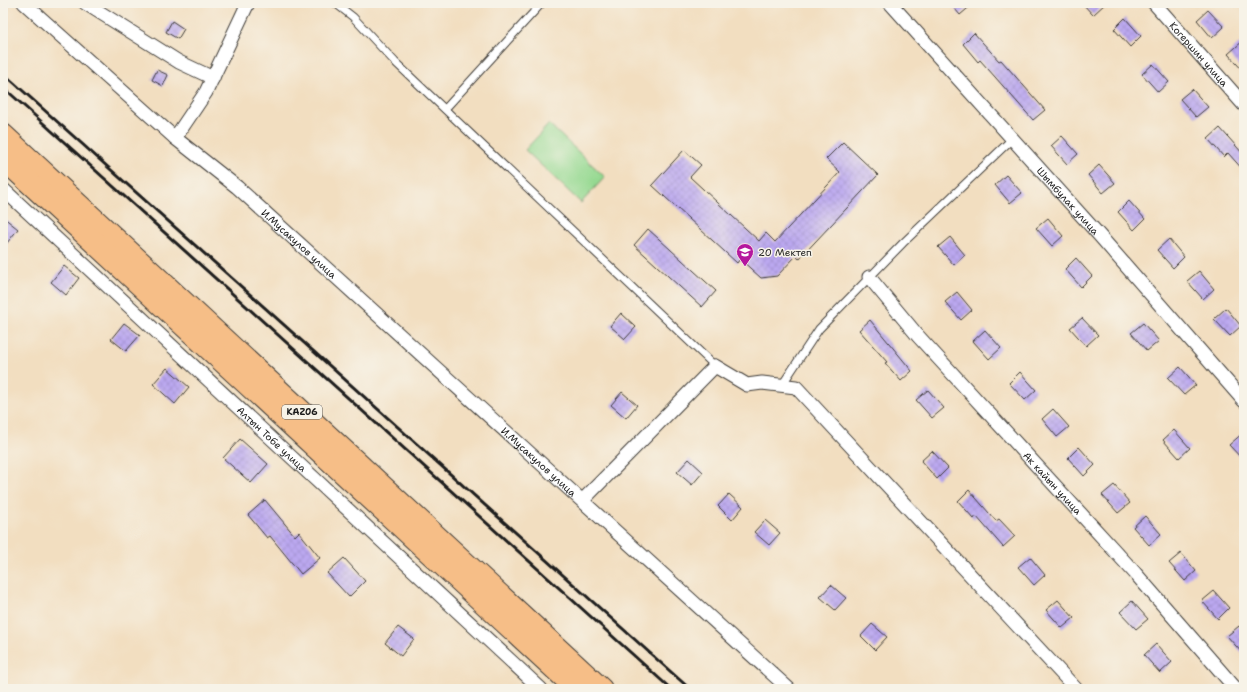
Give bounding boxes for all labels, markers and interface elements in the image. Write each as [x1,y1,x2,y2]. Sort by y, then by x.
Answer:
street label: Когершин улица [1167,19,1231,90]
street label: Шымбулак улица [1034,164,1102,238]
street label: И.Мусакулов улица [259,206,340,282]
school or university icon: 20 Мектеп [735,242,755,267]
place label: 20 Мектеп [758,246,812,259]
street label: Алтын Тобе улица [234,404,310,475]
road number: KАZ06 [282,405,322,419]
street label: И.Мусакулов улица [498,424,579,500]
street label: Ак кайын улица [1020,449,1085,518]

